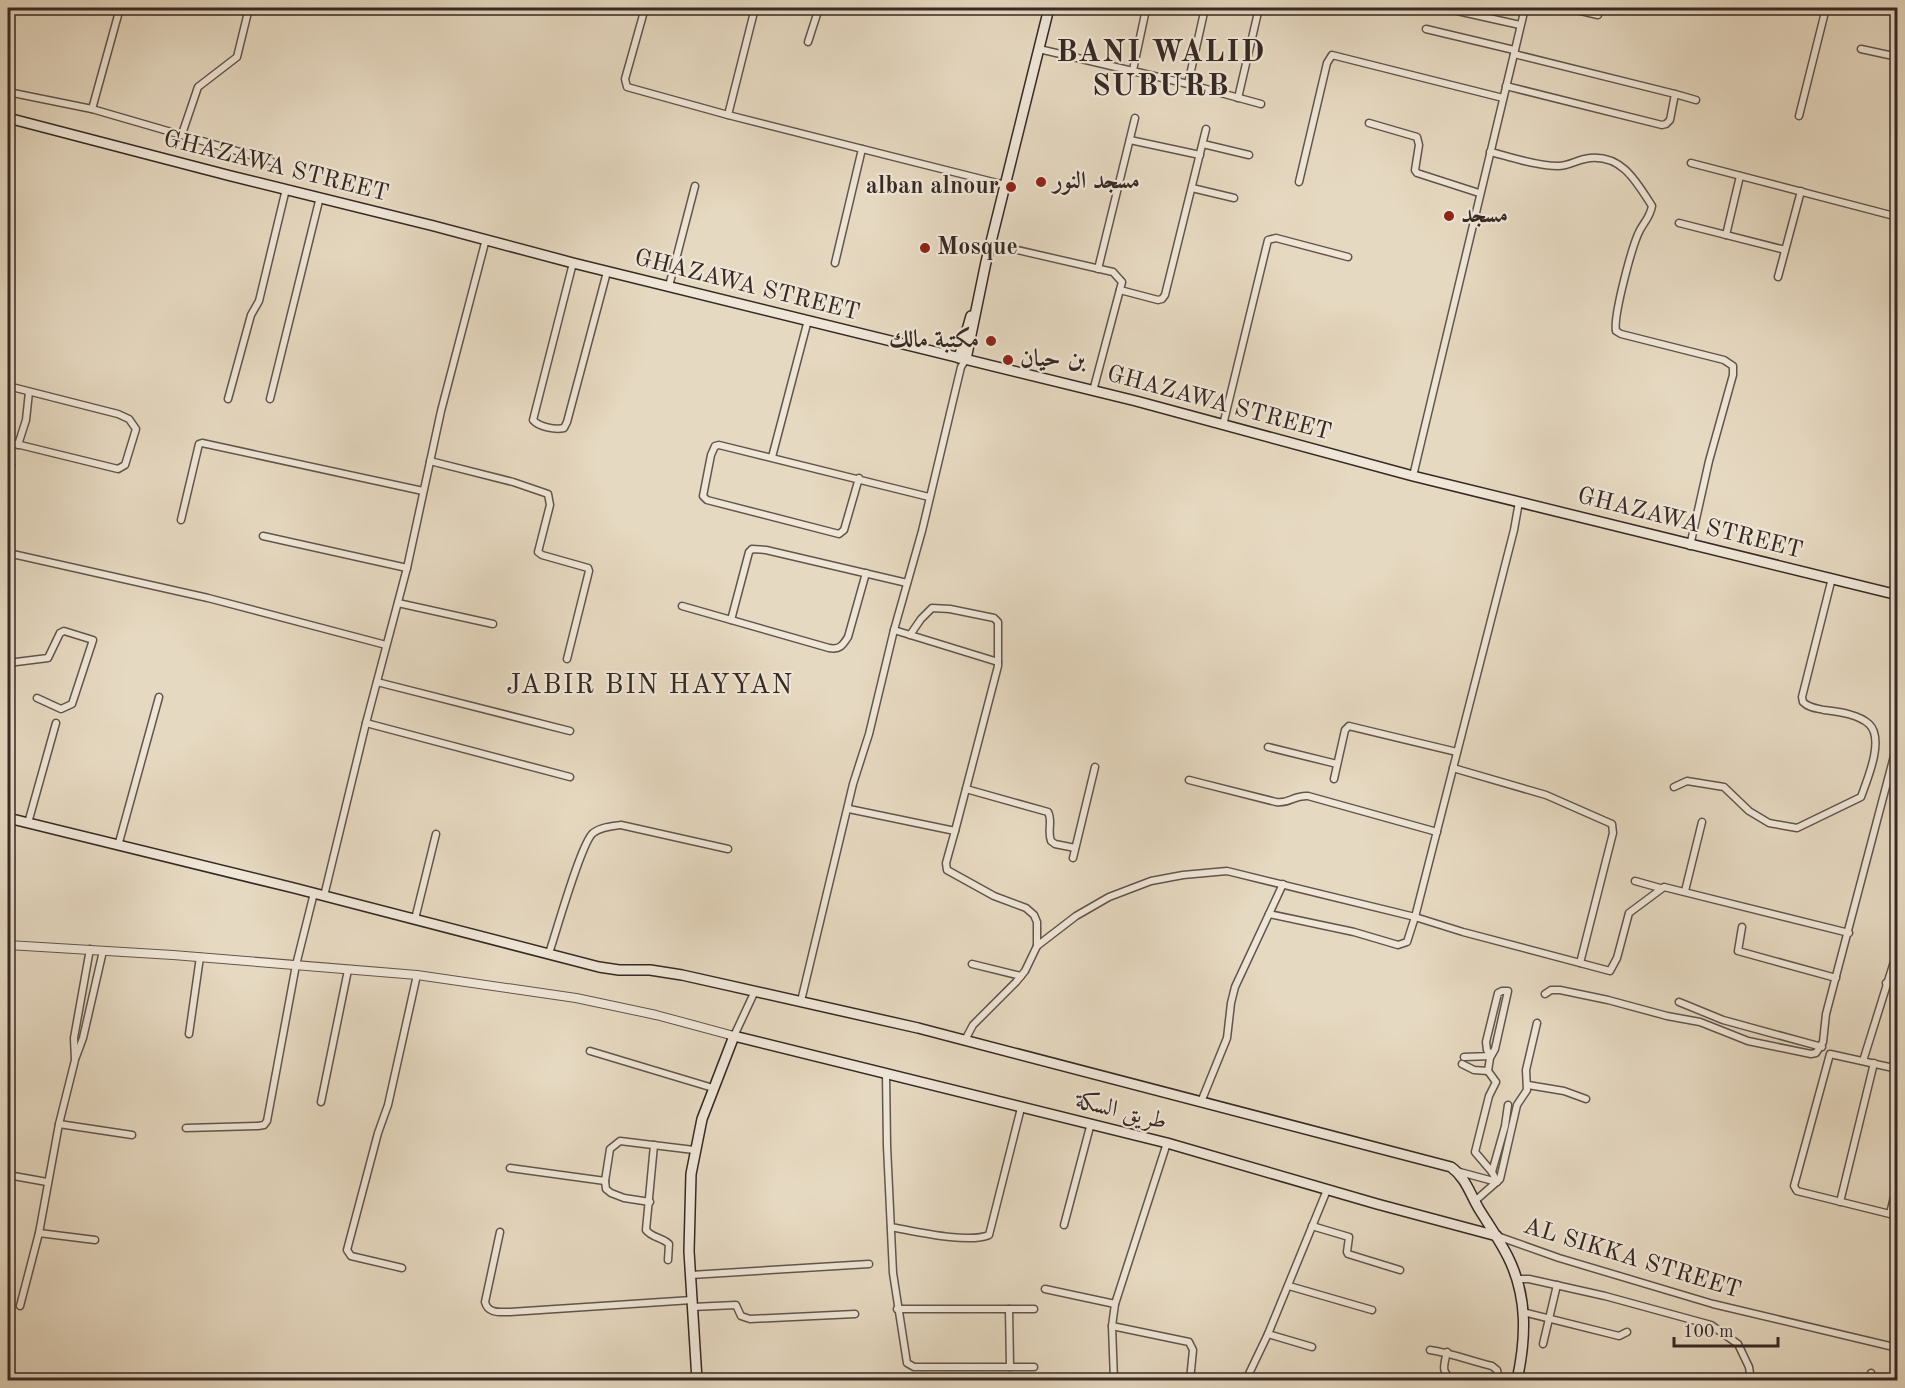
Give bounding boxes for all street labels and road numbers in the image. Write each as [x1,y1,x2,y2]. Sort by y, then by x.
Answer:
street label: GHAZAWA STREET [161,127,391,207]
street label: GHAZAWA STREET [632,246,862,326]
street label: GHAZAWA STREET [1104,362,1334,446]
street label: GHAZAWA STREET [1575,484,1805,564]
street label: طريق السكة [1072,1087,1169,1136]
street label: AL SIKKA STREET [1520,1214,1744,1304]

